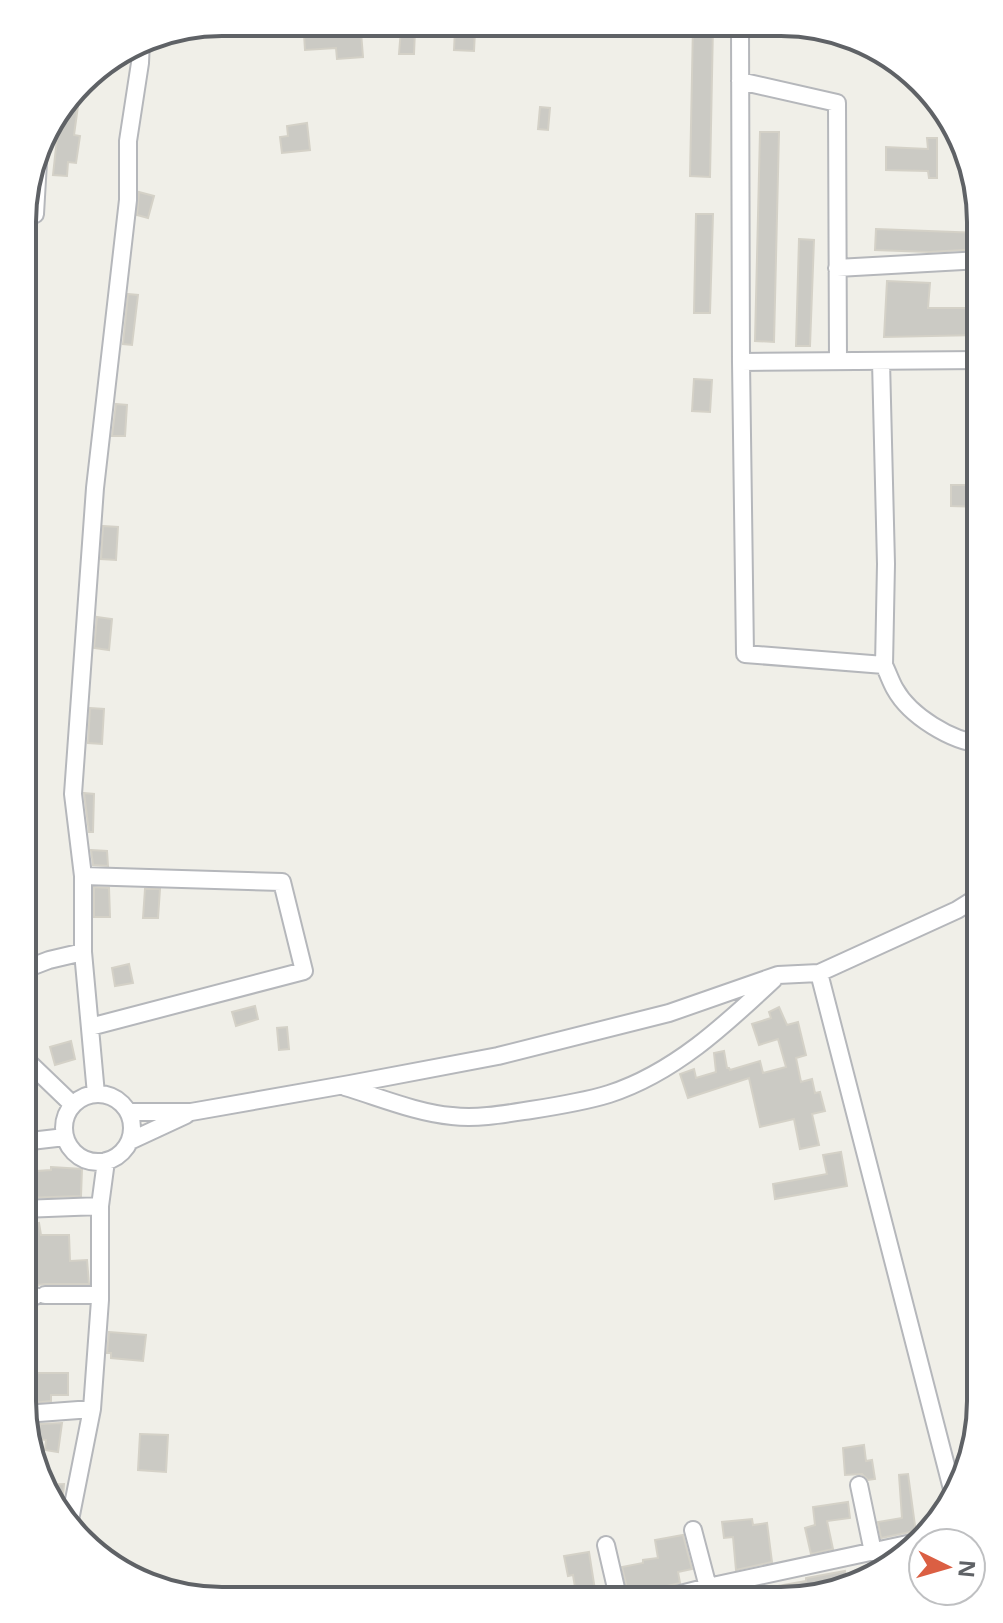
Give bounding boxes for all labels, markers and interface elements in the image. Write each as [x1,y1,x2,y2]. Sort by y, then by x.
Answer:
north arrow [907,1527,987,1607]
text: N [952,1559,984,1579]

